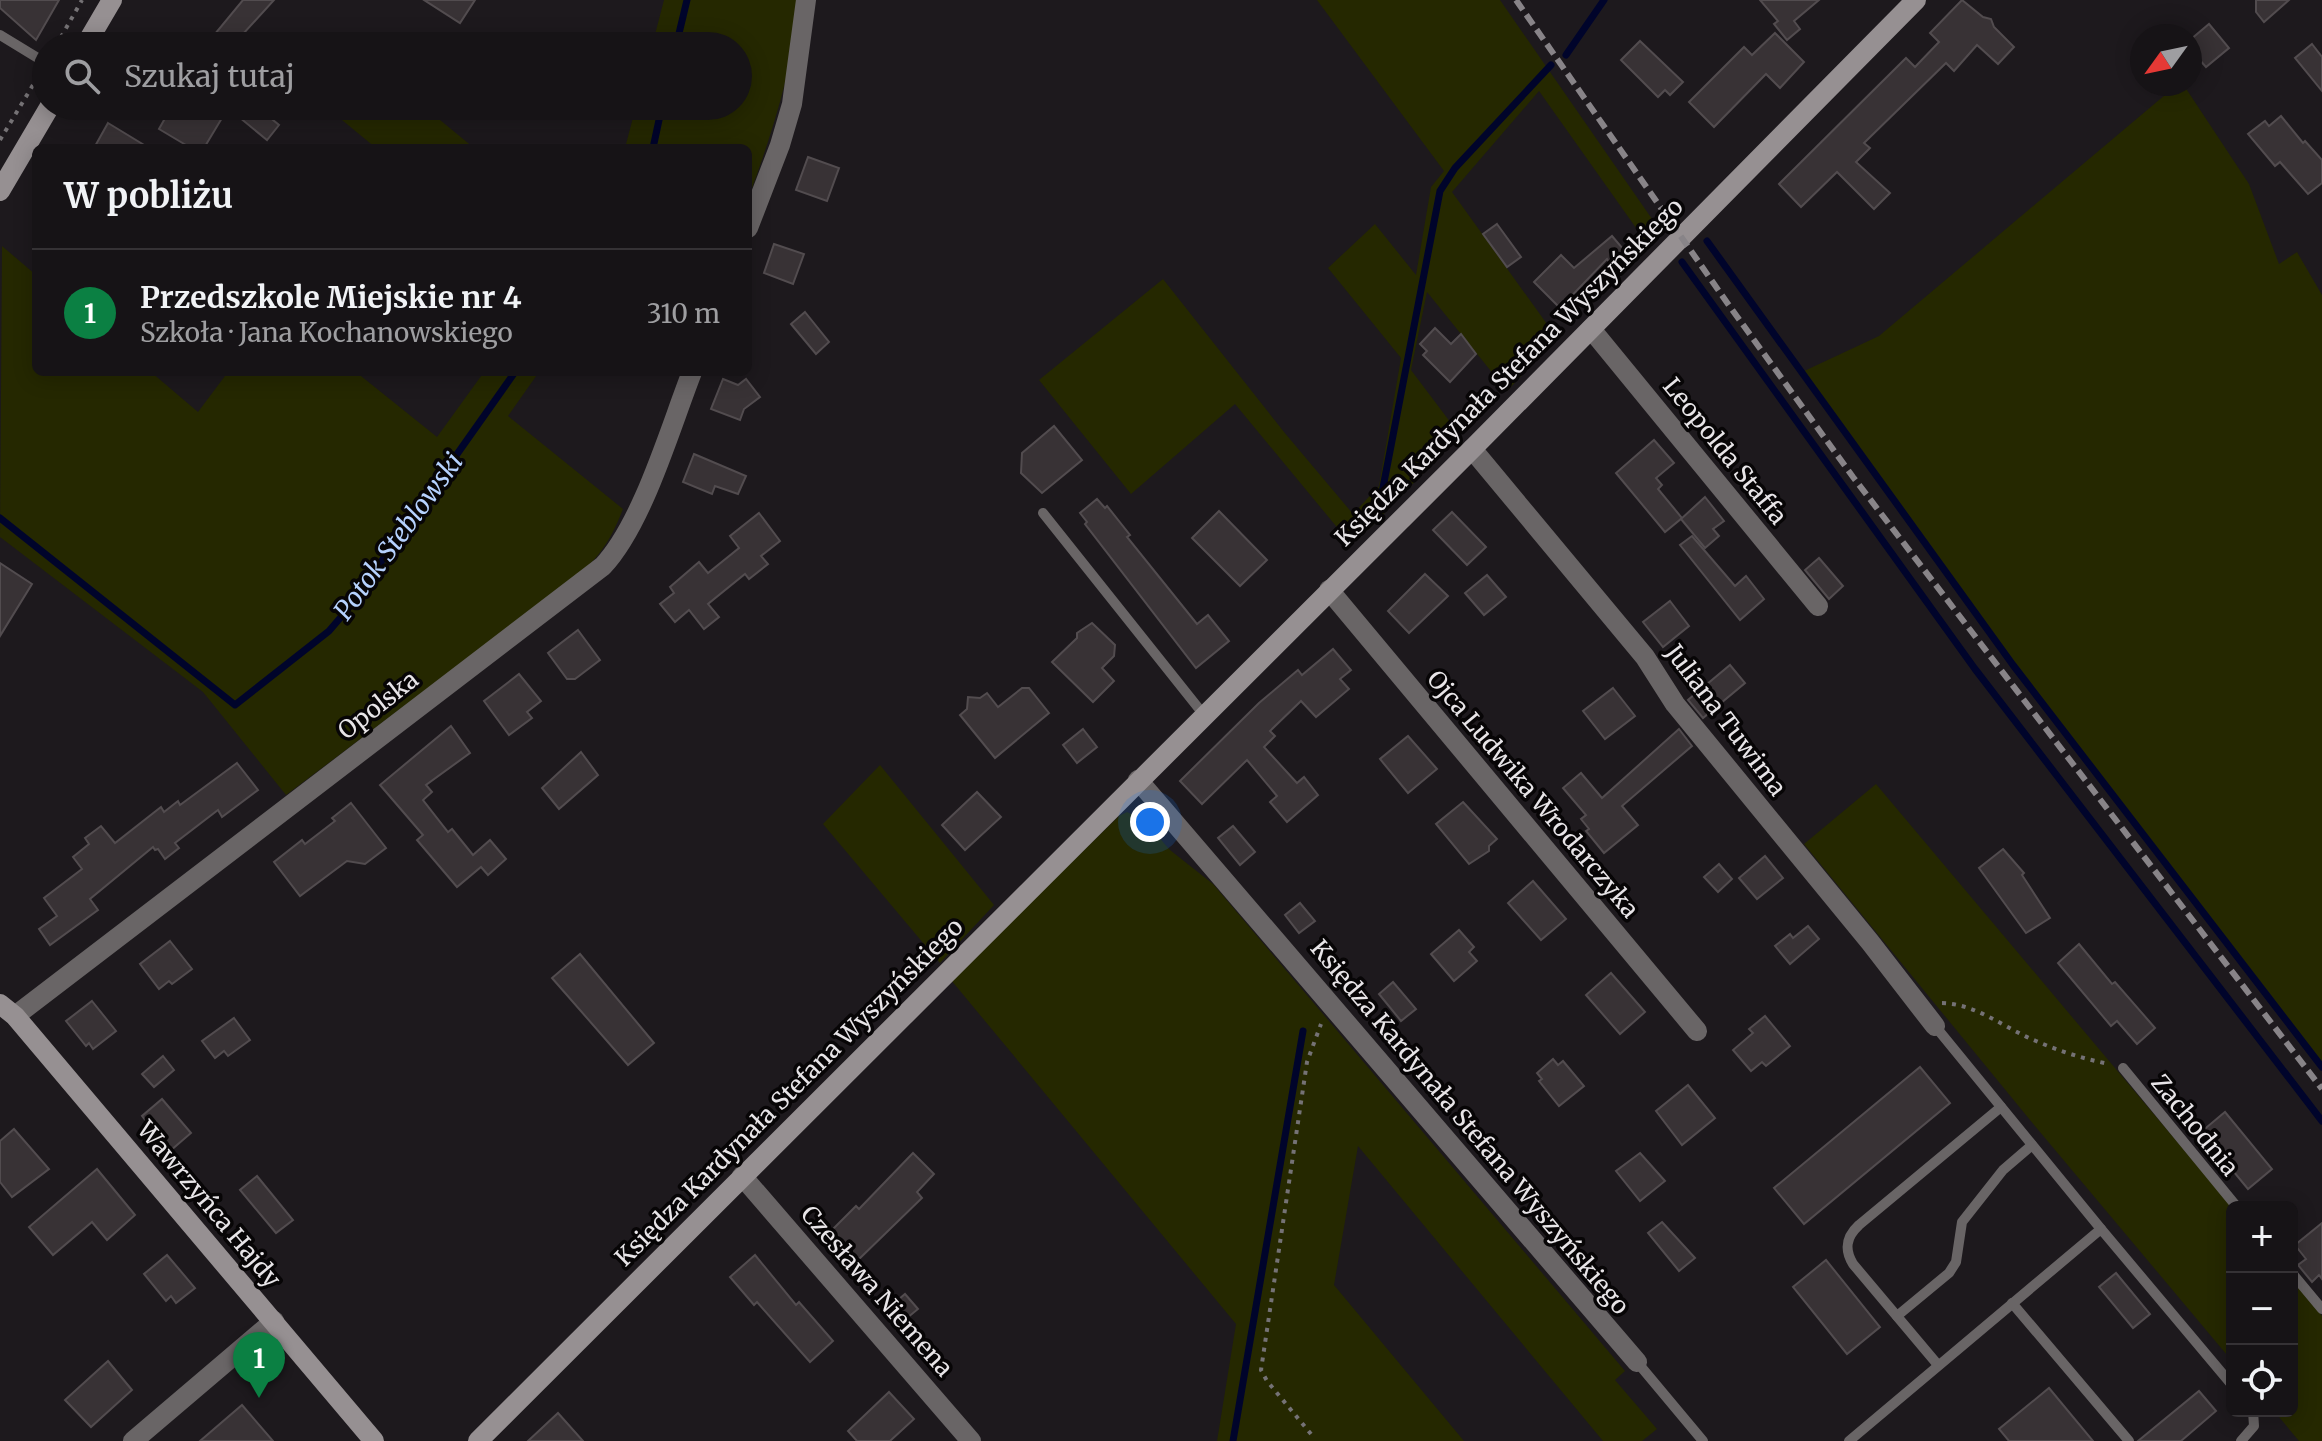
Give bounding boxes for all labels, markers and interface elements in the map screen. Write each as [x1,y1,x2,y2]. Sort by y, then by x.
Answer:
north arrow [2130,24,2202,96]
search box [32,32,752,120]
icon: search [60,54,104,98]
text: Szukaj tutaj [124,57,295,95]
text: W pobliżu [64,175,233,217]
street label: Księdza Kardynała Stefana Wyszyńskiego [1328,191,1690,553]
text: Przedszkole Miejskie nr 4 [140,278,522,316]
text: 1 [84,297,96,330]
text: 310 m [647,297,720,330]
text: Szkoła · Jana Kochanowskiego [140,316,513,349]
street label: Leopolda Staffa [1656,371,1794,531]
water label: Potok Steblowski [326,446,470,626]
street label: Juliana Tuwima [1658,637,1793,802]
street label: Opolska [331,664,425,746]
street label: Ojca Ludwika Wrodarczyka [1420,664,1646,924]
your location [1130,802,1170,842]
street label: Księdza Kardynała Stefana Wyszyńskiego [608,911,970,1273]
street label: Księdza Kardynała Stefana Wyszyńskiego [1304,933,1636,1321]
street label: Zachodnia [2145,1068,2246,1182]
street label: Wawrzyńca Hajdy [130,1114,288,1294]
street label: Czesława Niemena [794,1199,960,1383]
map controls [2226,1201,2298,1417]
button: + [2226,1201,2298,1273]
button: − [2226,1273,2298,1345]
pin: 1 [233,1332,285,1398]
button: locate [2226,1345,2298,1417]

